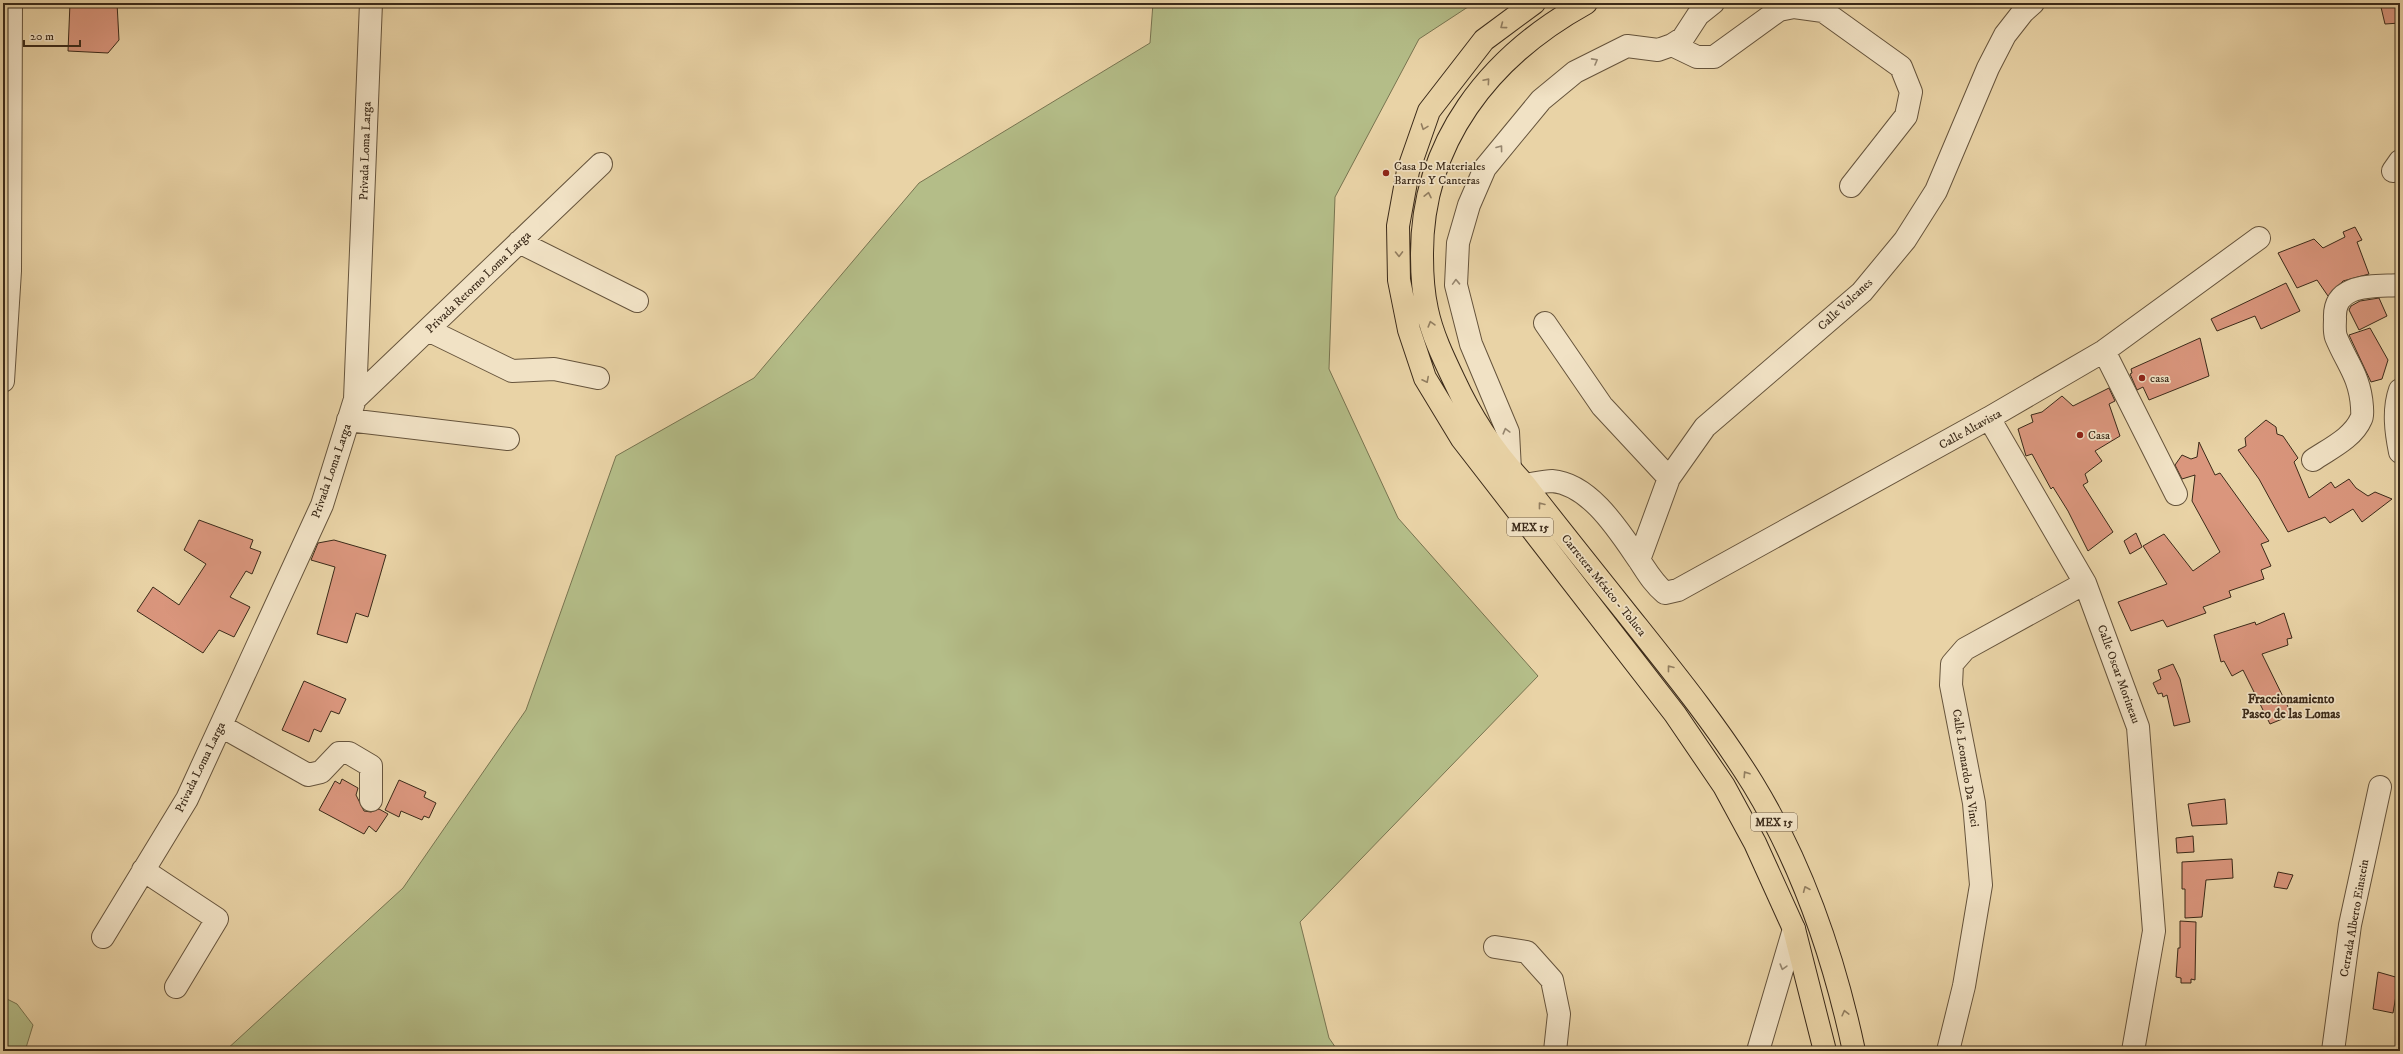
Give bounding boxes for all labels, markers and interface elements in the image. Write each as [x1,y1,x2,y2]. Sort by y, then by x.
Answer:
scale bar [24,22,80,48]
one-way arrow [1500,22,1507,29]
text: 20 m [30,29,54,44]
one-way arrow [1591,59,1598,66]
one-way arrow [1482,78,1489,86]
street label: Privada Loma Larga [356,100,375,201]
one-way arrow [1420,124,1428,131]
one-way arrow [1495,145,1502,152]
place label: Casa De Materiales Barros Y Canteras [1394,159,1485,188]
marker: Casa De Materiales Barros Y Canteras [1381,168,1391,178]
one-way arrow [1424,192,1432,199]
street label: Privada Retorno Loma Larga [423,228,535,337]
one-way arrow [1395,251,1403,257]
street label: Calle Volcanes [1815,275,1876,334]
one-way arrow [1452,279,1461,285]
one-way arrow [1427,321,1436,328]
place label: casa [2150,371,2170,386]
marker: casa [2137,373,2147,383]
one-way arrow [1422,376,1429,383]
street label: Calle Altavista [1936,406,2005,453]
street label: Privada Loma Larga [308,421,355,520]
one-way arrow [1502,428,1511,435]
place label: Casa [2088,428,2111,443]
marker: Casa [2075,430,2085,440]
one-way arrow [1539,503,1546,510]
road number: MEX 15 [1507,518,1553,536]
street label: Carretera México - Toluca [1558,531,1650,640]
street label: Calle Oscar Morineau [2094,623,2143,726]
one-way arrow [1668,666,1675,673]
district label: Fraccionamiento Paseo de las Lomas [2242,691,2341,722]
street label: Calle Leonardo Da Vinci [1949,708,1982,828]
street label: Privada Loma Larga [172,719,229,815]
one-way arrow [1743,771,1751,778]
road number: MEX 15 [1751,813,1797,831]
street label: Cerrada Alberto Einstein [2337,857,2372,978]
one-way arrow [1803,886,1811,894]
one-way arrow [1780,964,1788,970]
one-way arrow [1841,1010,1850,1017]

